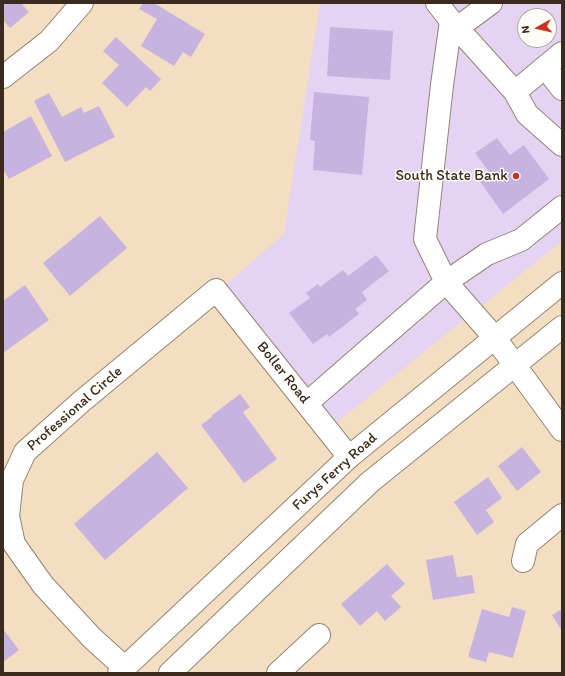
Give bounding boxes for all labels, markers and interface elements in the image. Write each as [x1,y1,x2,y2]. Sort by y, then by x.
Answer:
north arrow [517,8,557,48]
text: N [519,25,533,34]
place label: South State Bank [395,167,508,185]
marker: South State Bank [511,171,521,181]
street label: Boller Road [253,338,313,408]
street label: Professional Circle [24,363,126,455]
street label: Furys Ferry Road [289,429,381,515]

